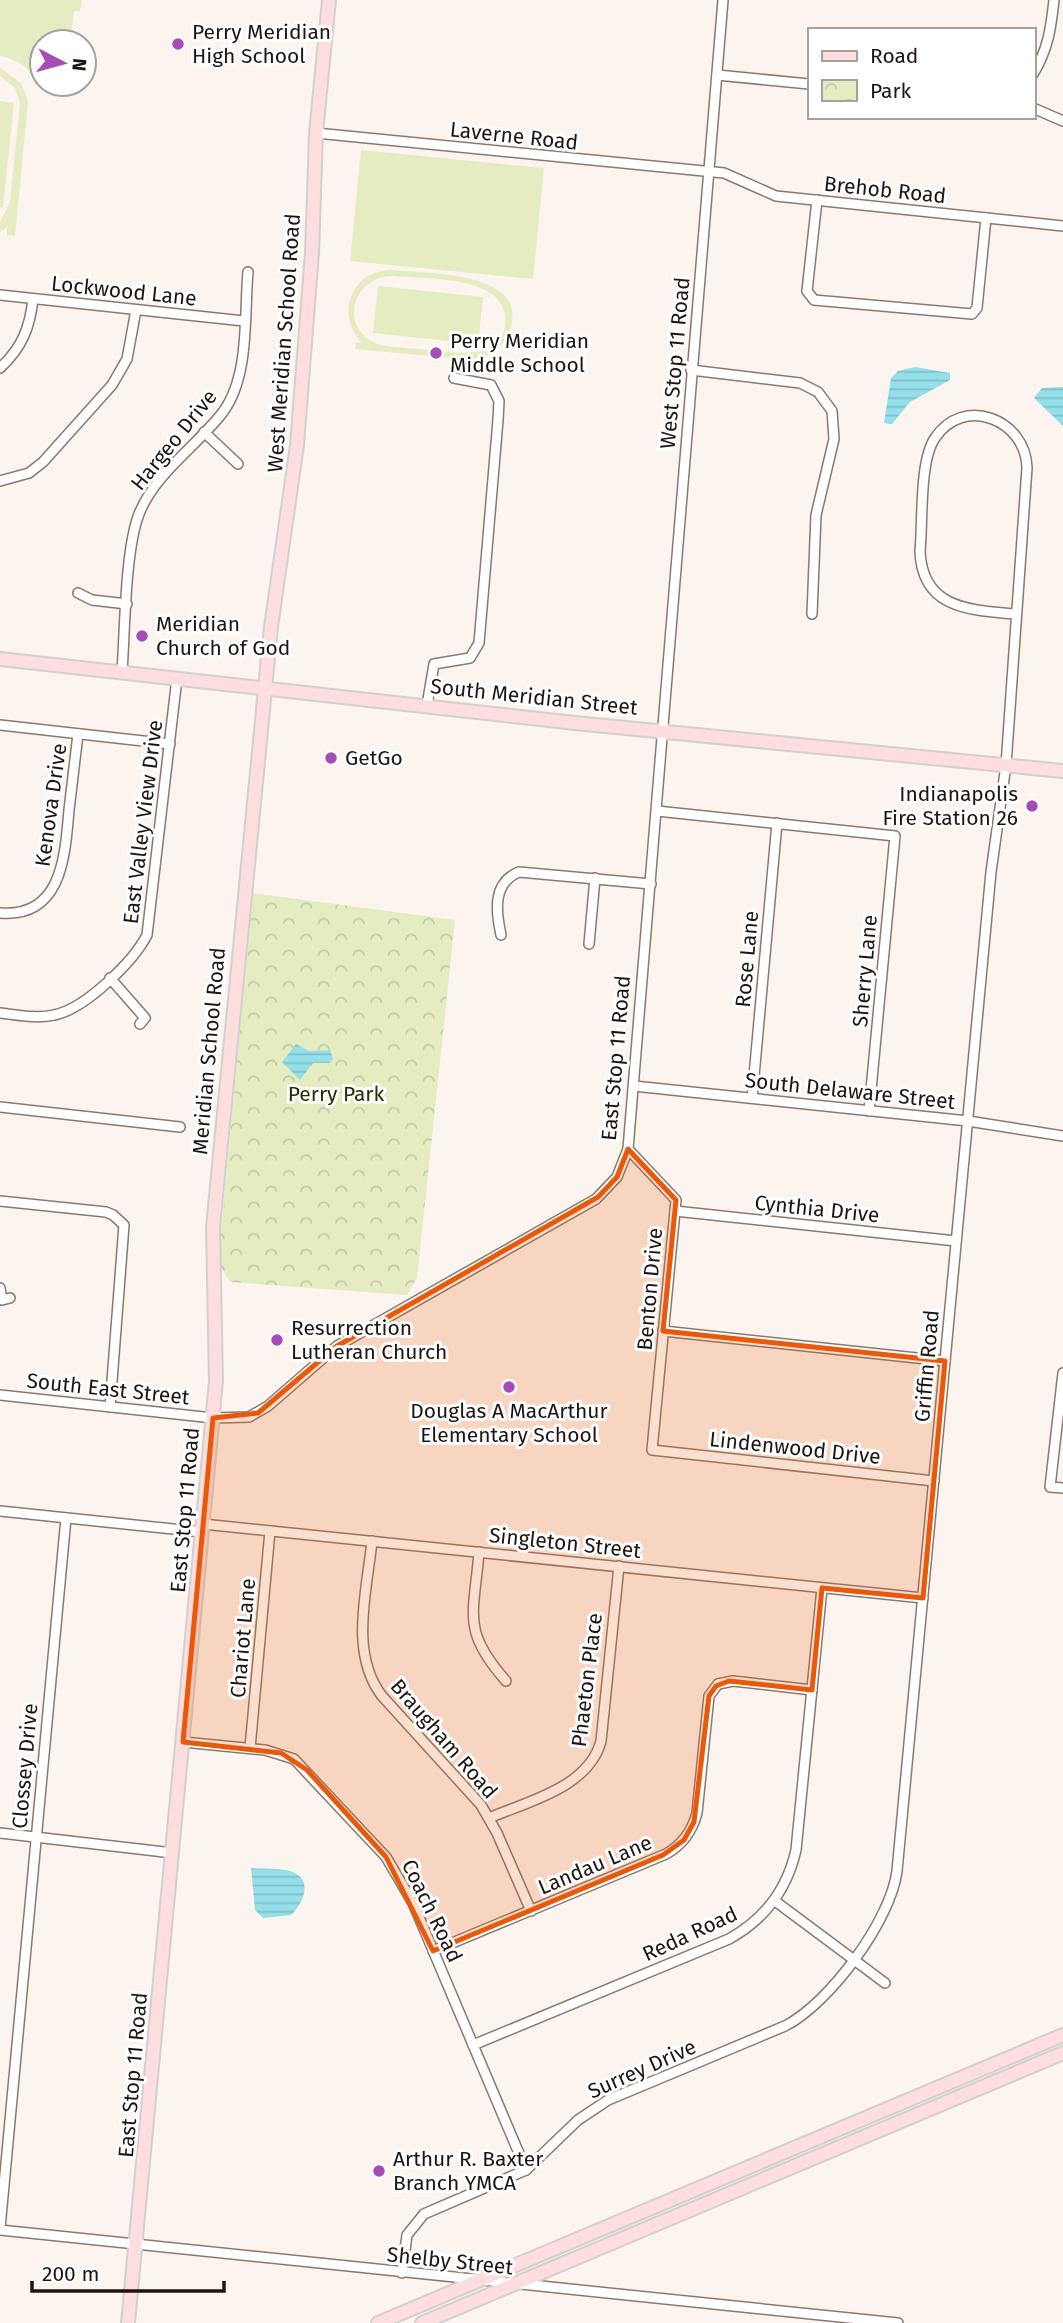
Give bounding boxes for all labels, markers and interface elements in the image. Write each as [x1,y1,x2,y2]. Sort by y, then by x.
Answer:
place label: Perry Meridian High School [192,19,331,69]
north arrow [28,28,98,98]
legend [808,28,1035,119]
marker: Perry Meridian High School [170,36,186,52]
text: Road [870,43,918,69]
text: N [67,57,92,72]
text: Park [870,78,912,104]
street label: Laverne Road [449,116,579,156]
street label: Brehob Road [823,171,947,209]
street label: West Meridian School Road [262,213,306,473]
street label: Lockwood Lane [50,270,198,312]
street label: West Stop 11 Road [655,276,695,450]
place label: Perry Meridian Middle School [450,328,589,378]
marker: Perry Meridian Middle School [428,345,444,361]
street label: Hargeo Drive [125,384,223,496]
place label: Meridian Church of God [156,611,290,661]
marker: Meridian Church of God [134,628,150,644]
street label: South Meridian Street [429,673,639,721]
street label: East Valley View Drive [118,718,168,926]
street label: Kenova Drive [29,742,73,868]
place label: GetGo [345,745,403,771]
marker: GetGo [323,750,339,766]
place label: Indianapolis Fire Station 26 [882,781,1018,831]
marker: Indianapolis Fire Station 26 [1024,798,1040,814]
street label: Rose Lane [730,910,764,1008]
street label: Sherry Lane [847,914,883,1028]
street label: Meridian School Road [187,946,231,1156]
street label: East Stop 11 Road [596,974,636,1142]
street label: South Delaware Street [744,1067,957,1115]
park label: Perry Park [288,1081,384,1107]
street label: Cynthia Drive [753,1190,881,1228]
street label: Benton Drive [632,1227,668,1351]
street label: Griffin Road [909,1309,945,1423]
place label: Resurrection Lutheran Church [291,1315,447,1365]
marker: Resurrection Lutheran Church [269,1332,285,1348]
street label: South East Street [25,1368,191,1411]
marker: Douglas A MacArthur Elementary School [501,1379,517,1395]
place label: Douglas A MacArthur Elementary School [410,1398,608,1448]
street label: East Stop 11 Road [165,1426,205,1594]
street label: Lindenwood Drive [708,1426,882,1470]
street label: Singleton Street [488,1522,643,1564]
street label: Chariot Lane [225,1577,261,1699]
street label: Phaeton Place [566,1611,608,1749]
street label: Braugham Road [385,1674,503,1804]
street label: Clossey Drive [7,1702,43,1830]
street label: Landau Lane [534,1829,656,1901]
street label: Coach Road [396,1855,468,1967]
street label: Reda Road [638,1901,742,1967]
street label: East Stop 11 Road [113,1991,153,2159]
street label: Surrey Drive [584,2034,700,2104]
place label: Arthur R. Baxter Branch YMCA [393,2146,543,2196]
marker: Arthur R. Baxter Branch YMCA [371,2163,387,2179]
street label: Shelby Street [386,2241,515,2281]
scale bar [32,2250,224,2294]
text: 200 m [42,2261,99,2287]

